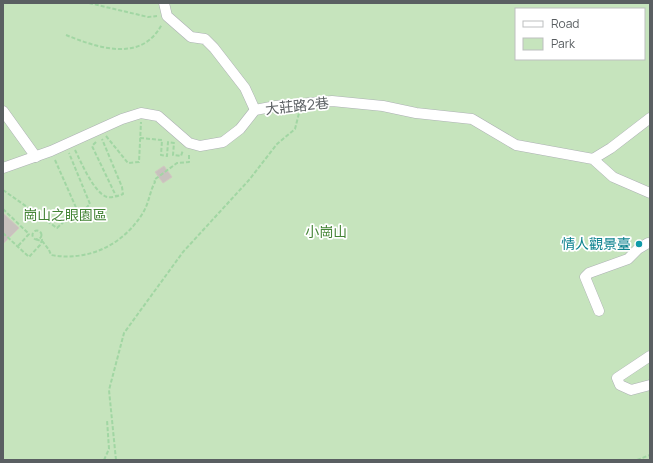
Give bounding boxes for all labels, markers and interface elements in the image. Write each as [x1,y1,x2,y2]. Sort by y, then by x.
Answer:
legend [515,8,645,60]
text: Road [551,15,579,32]
text: Park [551,35,576,52]
street label: 大莊路2巷 [264,93,330,118]
park label: 崗山之眼園區 [23,205,107,224]
park label: 小崗山 [305,222,347,241]
place label: 情人觀景臺 [561,234,631,253]
marker: 情人觀景臺 [634,239,644,249]

